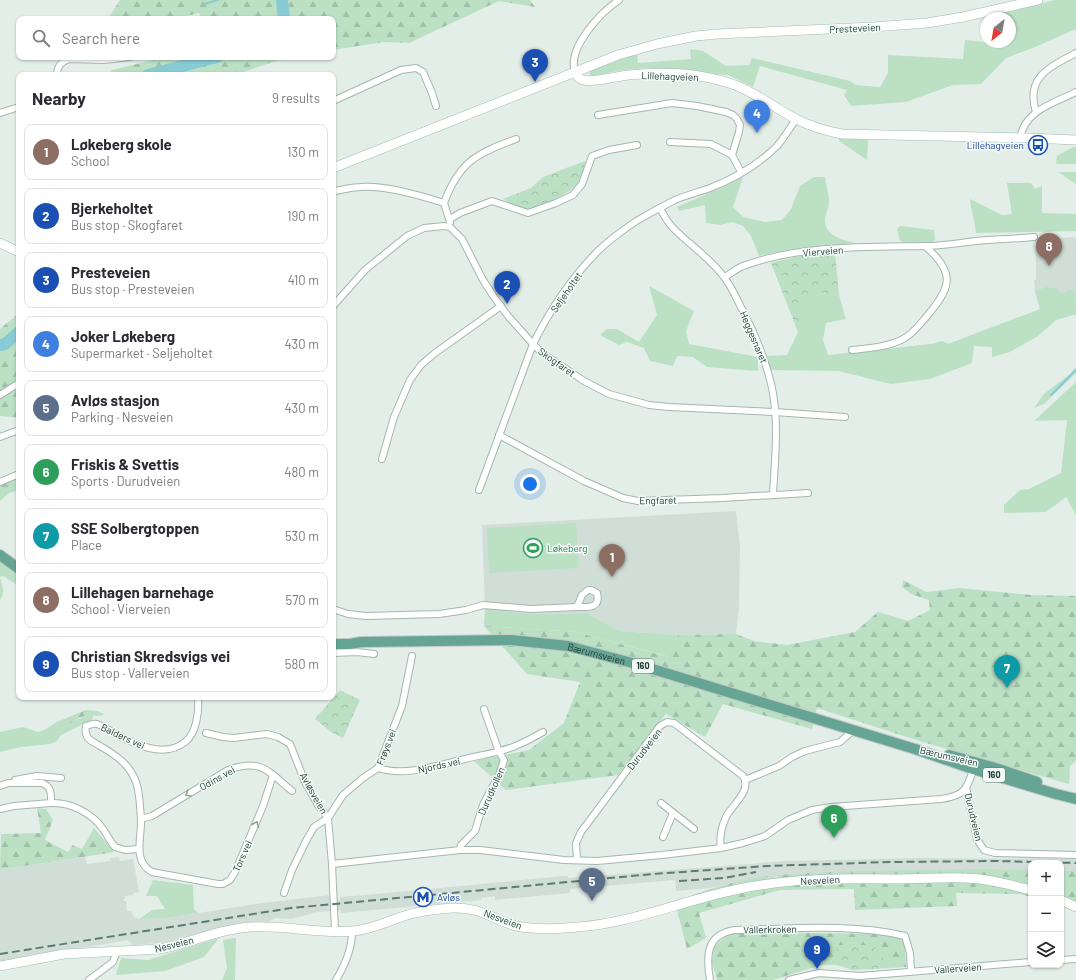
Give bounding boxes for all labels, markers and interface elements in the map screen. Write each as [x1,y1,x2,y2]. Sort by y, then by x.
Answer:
north arrow [980,12,1016,48]
search box [16,16,336,60]
street label: Presteveien [829,21,881,35]
icon: search [30,27,52,49]
text: Search here [62,29,140,47]
pin: 3 [522,49,548,82]
street label: Lillehagveien [641,69,699,83]
text: Nearby [32,88,86,108]
text: 9 results [272,90,320,106]
pin: 4 [744,100,770,133]
bus stop icon: Lillehagveien [1027,134,1049,156]
text: Løkeberg skole [71,135,172,153]
place label: Lillehagveien [967,139,1024,151]
text: 1 [44,144,48,160]
text: 130 m [287,144,319,160]
text: School [71,153,109,169]
text: Bjerkeholtet [71,199,153,217]
text: 2 [42,208,50,224]
text: 190 m [287,208,319,224]
text: Bus stop · Skogfaret [71,217,183,233]
pin: 8 [1036,233,1062,266]
street label: Vierveien [802,243,844,259]
text: Presteveien [71,263,150,281]
street label: Seljeholtet [548,269,585,315]
pin: 2 [494,271,520,304]
text: 3 [42,272,50,288]
text: 410 m [288,272,319,288]
text: Bus stop · Presteveien [71,281,195,297]
street label: Heggesnaret [738,309,771,365]
text: Joker Løkeberg [71,327,175,345]
text: 4 [42,336,50,352]
text: 430 m [284,336,319,352]
text: Supermarket · Seljeholtet [71,345,213,361]
street label: Skogfaret [536,345,578,379]
text: Avløs stasjon [71,391,160,409]
text: 5 [42,400,50,416]
text: 430 m [284,400,319,416]
text: Parking · Nesveien [71,409,173,425]
text: Friskis & Svettis [71,455,179,473]
text: 6 [43,464,49,480]
text: 480 m [284,464,319,480]
text: Sports · Durudveien [71,473,180,489]
your location [520,474,540,494]
street label: Engfaret [639,494,677,506]
text: SSE Solbergtoppen [71,519,199,537]
text: 7 [43,528,49,544]
text: 530 m [285,528,319,544]
text: Place [71,537,102,553]
sports icon: Løkeberg [522,537,544,559]
place label: Løkeberg [547,542,588,554]
pin: 1 [599,544,625,577]
text: Lillehagen barnehage [71,583,214,601]
text: 8 [42,592,50,608]
text: 570 m [285,592,319,608]
text: School · Vierveien [71,601,171,617]
street label: Bærumsveien [566,640,627,667]
text: Christian Skredsvigs vei [71,647,230,665]
pin: 7 [994,655,1020,688]
text: 9 [43,656,49,672]
text: 580 m [285,656,319,672]
road number: 160 [632,659,654,673]
text: Bus stop · Vallerveien [71,665,190,681]
street label: Balders vei [99,721,147,751]
street label: Durudveien [624,726,664,772]
street label: Frøys vei [373,727,399,767]
street label: Bærumsveien [919,743,979,769]
street label: Njords vei [417,755,461,775]
street label: Odins vei [197,763,237,793]
street label: Durudkollen [475,765,507,817]
road number: 160 [983,768,1005,782]
street label: Avløsveien [298,770,330,816]
one-way arrow [185,789,192,796]
street label: Durudveien [963,792,985,842]
pin: 6 [821,805,847,838]
one-way arrow [251,820,259,827]
street label: Tors vei [230,838,254,874]
map controls [1028,860,1064,968]
button: + [1028,860,1064,896]
pin: 5 [579,868,605,901]
street label: Nesveien [800,873,840,887]
metro station icon: Avløs [412,886,434,908]
place label: Avløs [437,891,460,903]
button: − [1028,896,1064,932]
street label: Nesveien [482,907,524,931]
street label: Vallerkroken [743,923,797,935]
button: layers [1028,932,1064,968]
street label: Nesveien [153,933,195,955]
pin: 9 [804,936,830,969]
street label: Vallerveien [934,960,982,976]

